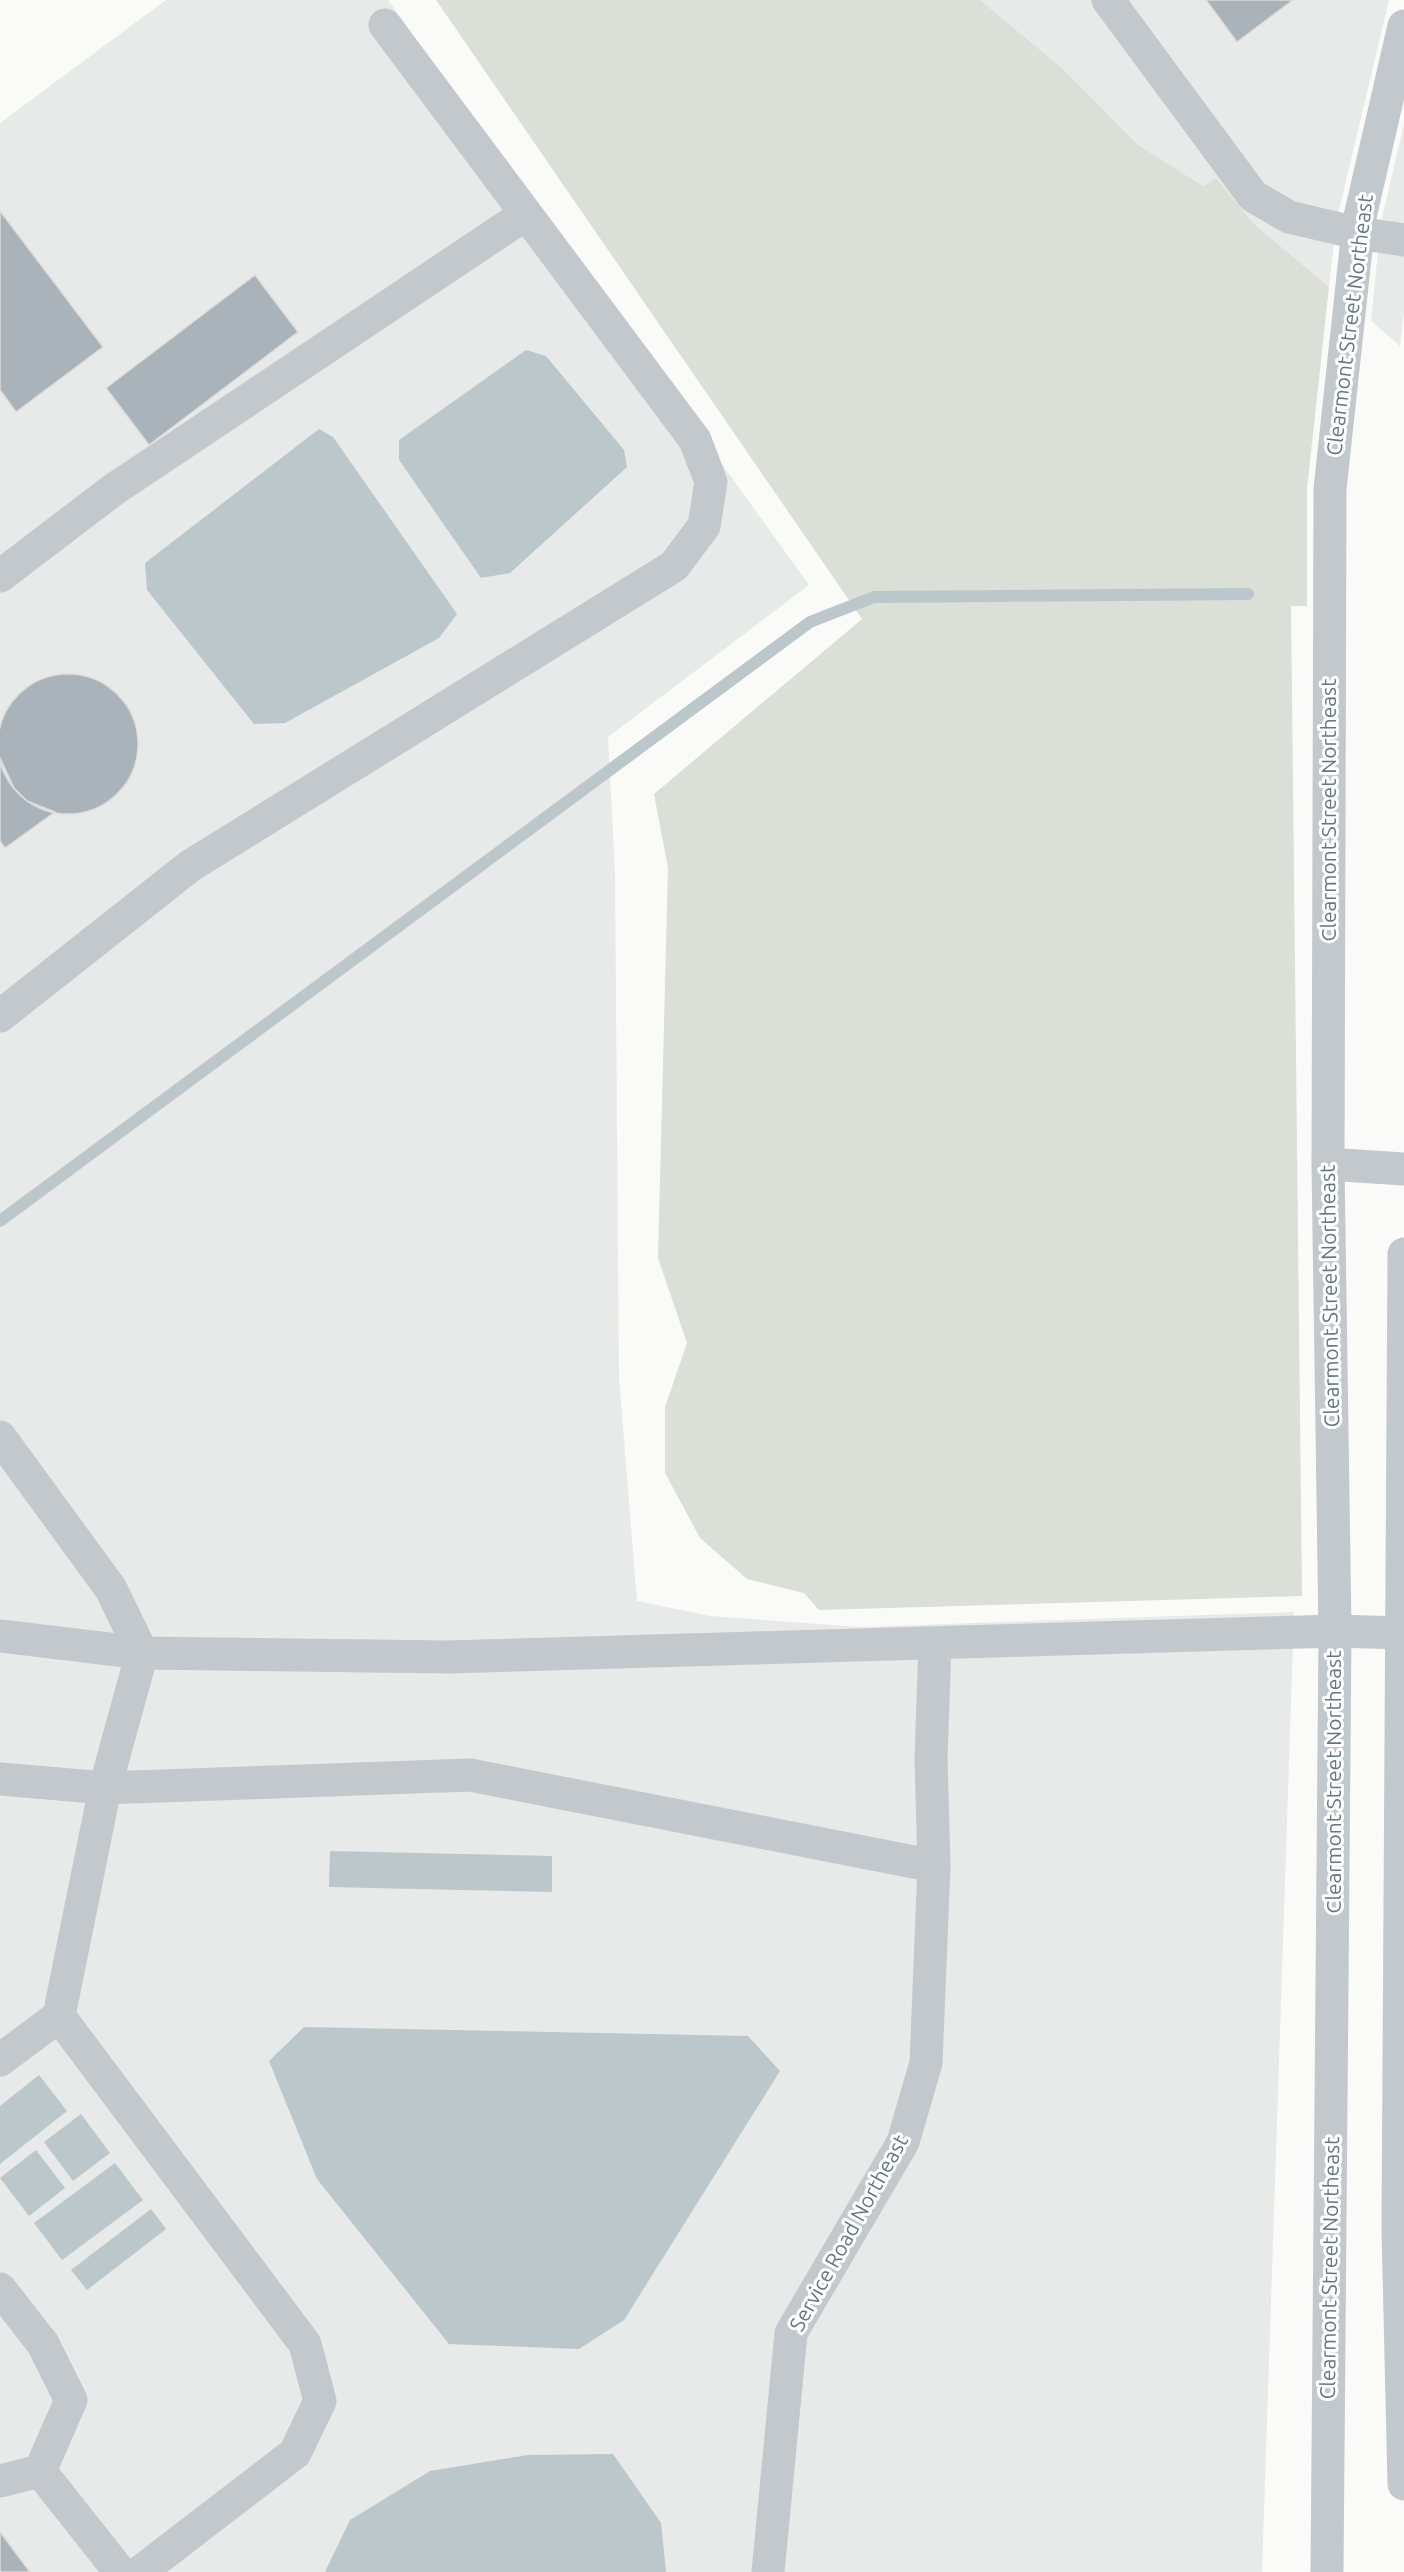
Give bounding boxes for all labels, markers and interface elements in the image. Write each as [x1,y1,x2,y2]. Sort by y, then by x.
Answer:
street label: Clearmont Street Northeast [1321,193,1379,457]
street label: Clearmont Street Northeast [1316,679,1342,941]
street label: Clearmont Street Northeast [1315,1164,1345,1428]
street label: Clearmont Street Northeast [1321,1651,1347,1913]
street label: Service Road Northeast [784,2130,914,2336]
street label: Clearmont Street Northeast [1315,2136,1345,2400]

